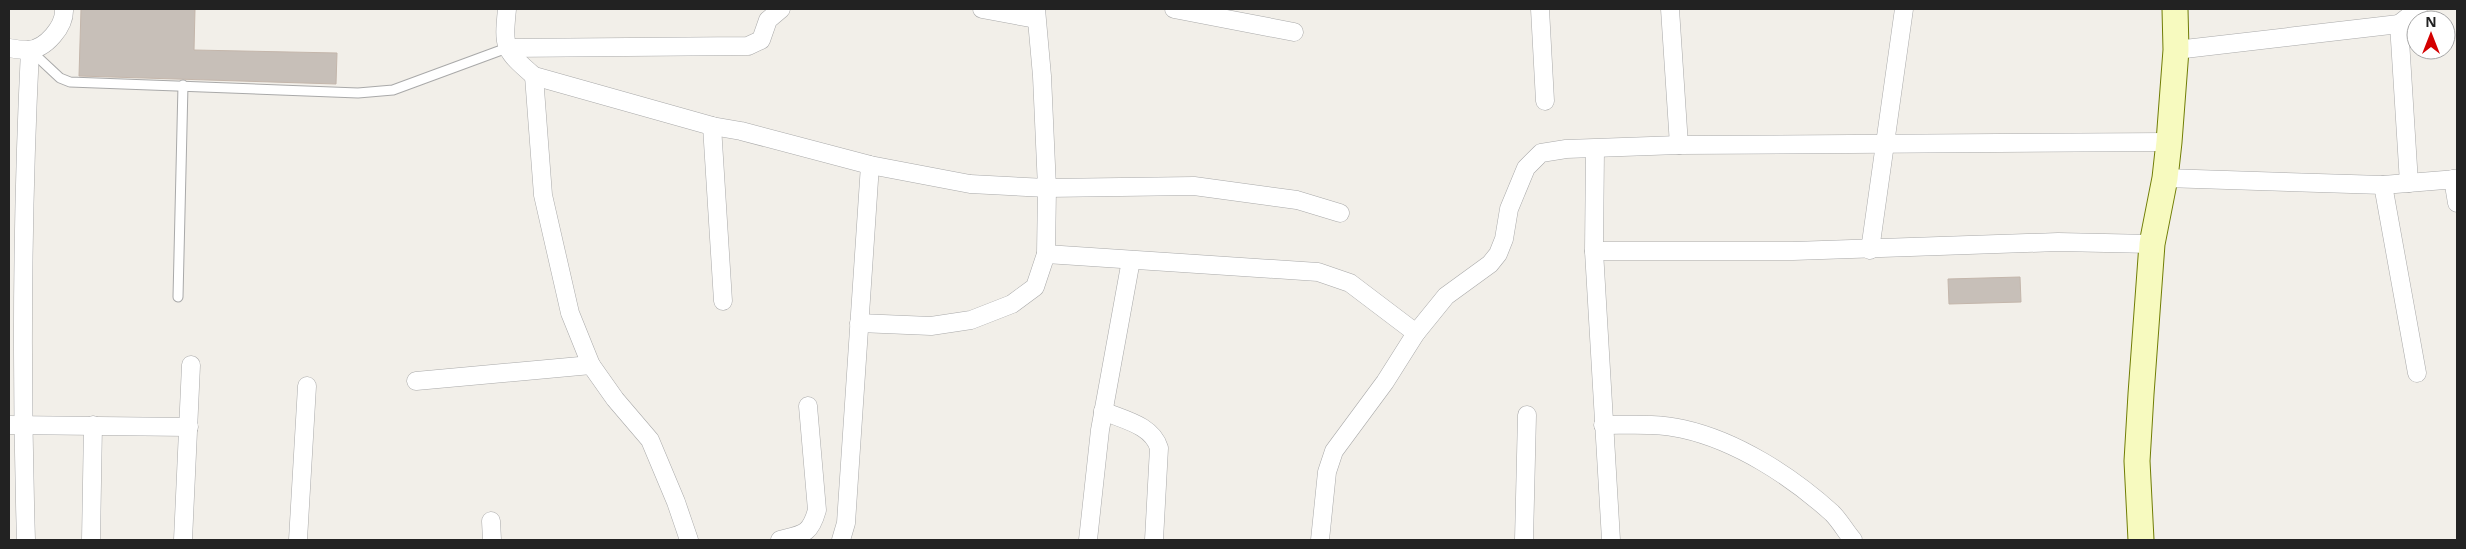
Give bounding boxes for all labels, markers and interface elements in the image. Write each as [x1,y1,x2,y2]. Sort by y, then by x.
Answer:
north arrow [2406,10,2456,60]
text: N [2425,12,2437,31]

